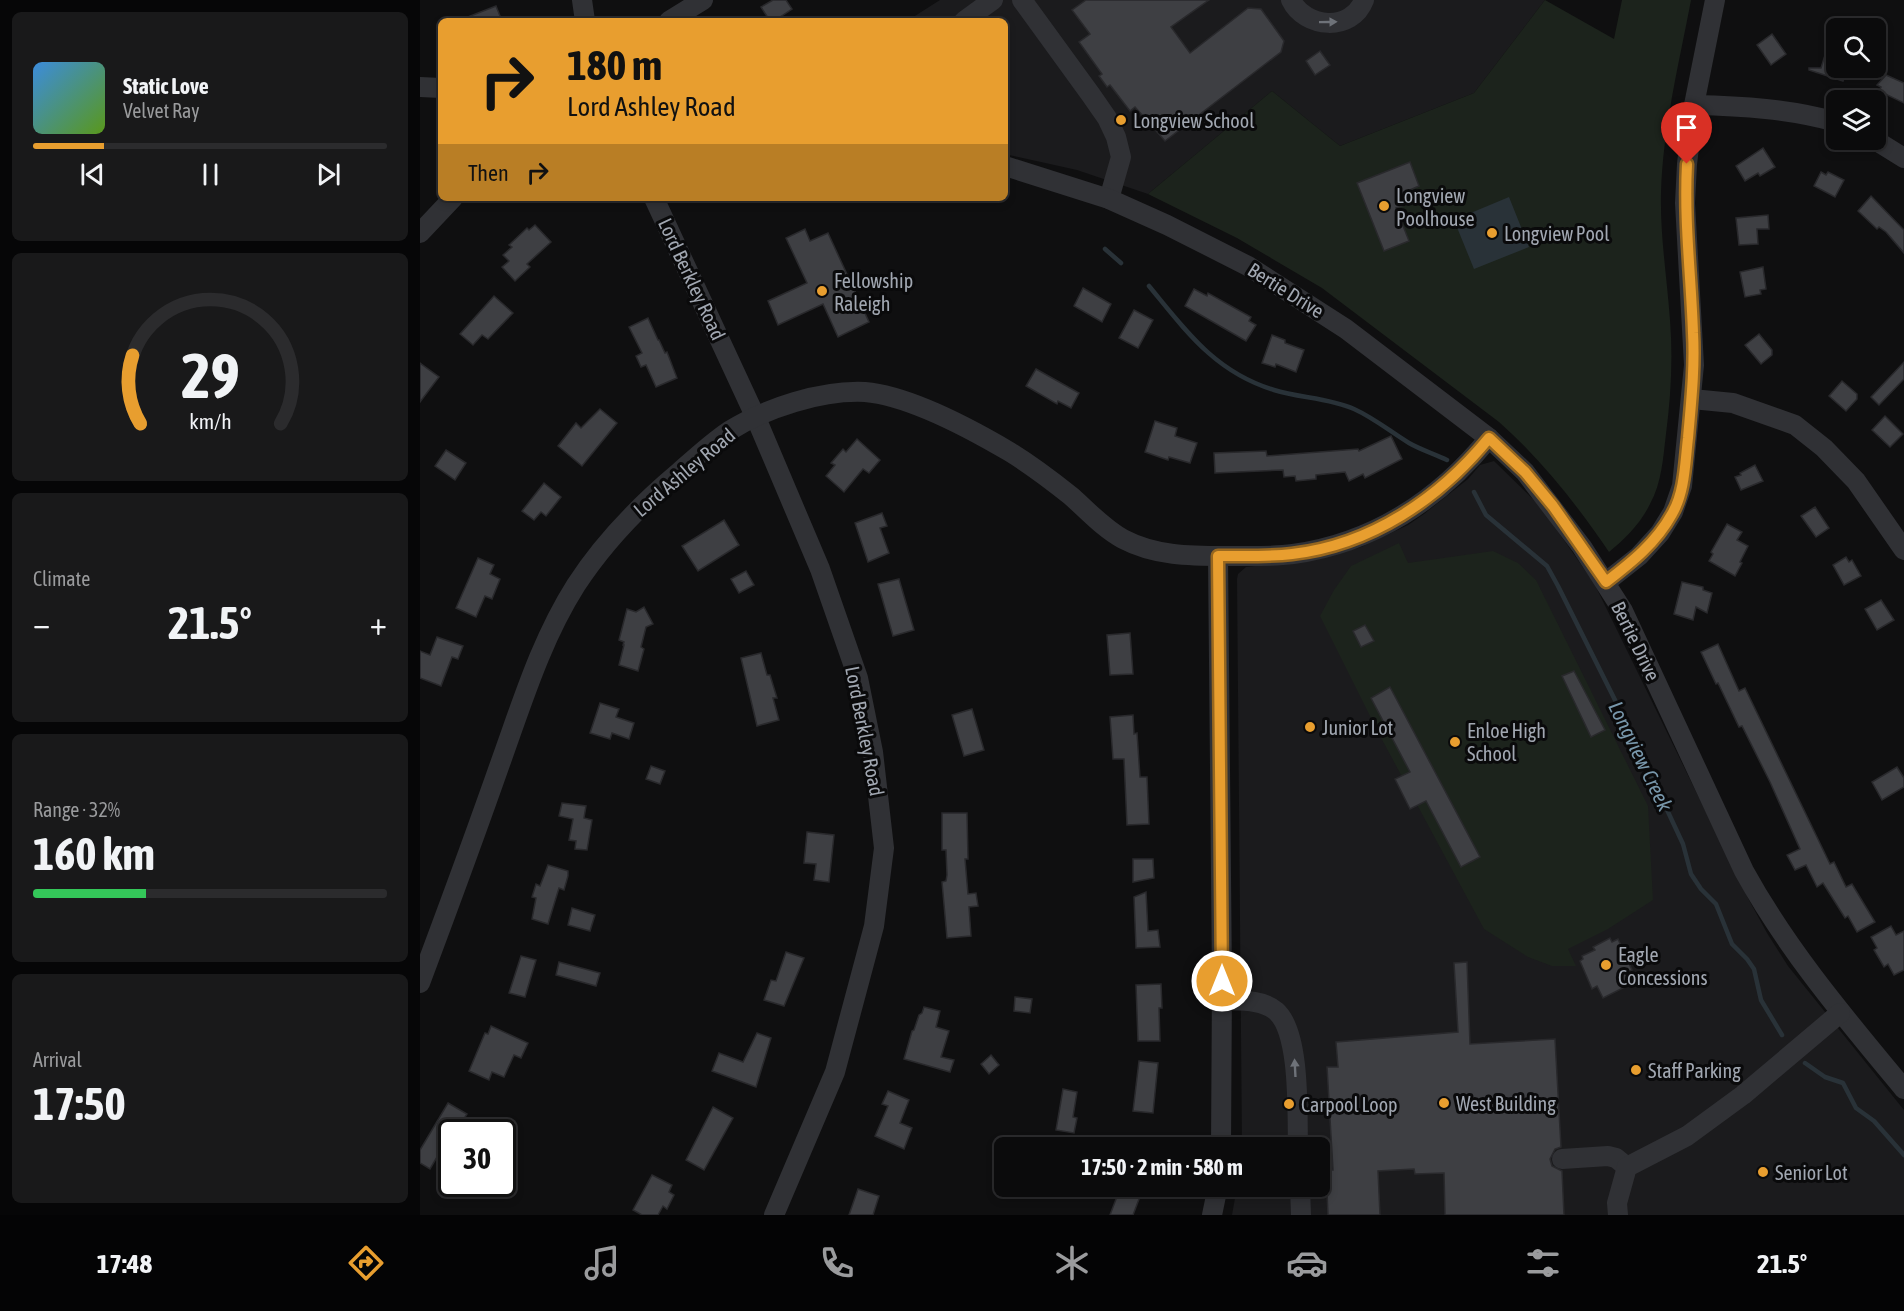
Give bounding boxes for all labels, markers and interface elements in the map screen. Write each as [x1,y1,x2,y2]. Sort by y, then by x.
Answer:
one-way arrow [1318,17,1337,27]
map controls [1826,18,1886,150]
button: search [1826,18,1886,78]
text: 180 m [567,41,662,89]
icon: right [468,42,546,120]
text: Static Love [123,73,209,99]
button: layers [1826,90,1886,150]
text: Lord Ashley Road [567,91,736,122]
text: Velvet Ray [123,99,200,122]
pin [1661,102,1712,164]
place label: Longview School [1133,109,1255,132]
icon: arrive [1670,111,1703,144]
marker: Longview School [1114,113,1128,127]
icon: right [521,156,554,189]
icon: previous [76,158,109,191]
icon: pause [194,158,227,191]
icon: next [312,158,345,191]
text: Then [468,160,509,186]
place label: Longview Poolhouse [1396,184,1475,230]
marker: Longview Poolhouse [1377,199,1391,213]
street label: Lord Berkley Road [654,214,730,344]
place label: Longview Pool [1504,222,1610,245]
marker: Longview Pool [1485,226,1499,240]
street label: Bertie Drive [1244,258,1328,322]
place label: Fellowship Raleigh [834,269,913,315]
marker: Fellowship Raleigh [815,284,829,298]
text: 29 [181,340,239,411]
text: km/h [189,409,231,434]
street label: Lord Ashley Road [629,423,739,521]
text: Climate [33,567,90,590]
text: 21.5° [168,597,252,649]
street label: Bertie Drive [1607,598,1665,684]
text: − [33,604,50,642]
text: + [370,604,387,642]
street label: Lord Berkley Road [841,664,889,798]
water label: Longview Creek [1604,697,1678,816]
place label: Junior Lot [1322,716,1394,739]
place label: Enloe High School [1467,719,1546,765]
marker: Junior Lot [1303,720,1317,734]
marker: Enloe High School [1448,735,1462,749]
text: Range · 32% [33,798,120,821]
text: 160 km [33,828,155,880]
place label: Eagle Concessions [1618,943,1707,989]
position arrow [1190,949,1254,1013]
marker: Eagle Concessions [1599,958,1613,972]
text: Arrival [33,1048,82,1071]
one-way arrow [1290,1059,1299,1078]
place label: Staff Parking [1648,1059,1741,1082]
marker: Staff Parking [1629,1063,1643,1077]
text: 17:50 [33,1078,126,1130]
place label: West Building [1456,1092,1556,1115]
place label: Carpool Loop [1301,1093,1398,1116]
marker: West Building [1437,1096,1451,1110]
marker: Carpool Loop [1282,1097,1296,1111]
speed limit sign: 30 [438,1119,516,1197]
text: 17:50 · 2 min · 580 m [1081,1154,1243,1180]
place label: Senior Lot [1775,1161,1848,1184]
marker: Senior Lot [1756,1165,1770,1179]
icon: directions [345,1242,387,1284]
icon: music [581,1242,623,1284]
icon: phone [816,1242,858,1284]
icon: climate [1051,1242,1093,1284]
icon: car [1286,1242,1328,1284]
icon: filters [1522,1242,1564,1284]
text: 17:48 [97,1248,152,1279]
text: 21.5° [1757,1248,1807,1279]

